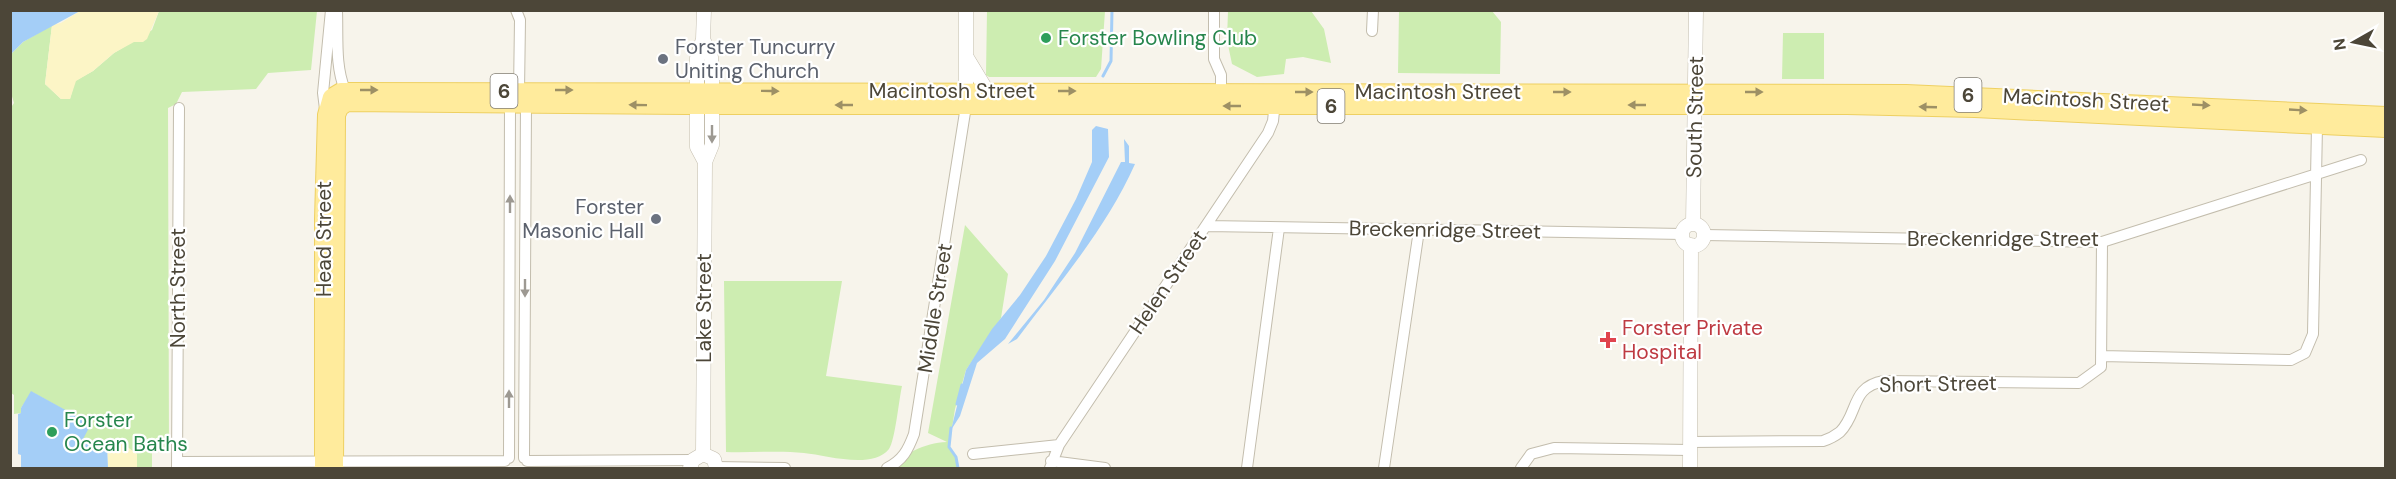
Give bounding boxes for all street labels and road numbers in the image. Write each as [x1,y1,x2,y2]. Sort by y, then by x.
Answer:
street label: South Street [1680,56,1710,178]
road number: 6 [490,74,518,108]
street label: Macintosh Street [869,77,1035,105]
street label: Macintosh Street [1355,78,1521,106]
road number: 6 [1954,78,1982,112]
street label: Macintosh Street [2002,82,2170,118]
road number: 6 [1318,89,1344,123]
street label: Head Street [310,181,338,297]
street label: Breckenridge Street [1349,214,1541,246]
street label: Helen Street [1123,224,1213,340]
street label: Breckenridge Street [1907,225,2099,253]
street label: North Street [164,228,192,348]
street label: Middle Street [911,241,959,375]
street label: Lake Street [690,253,718,363]
street label: Short Street [1879,369,1997,399]

